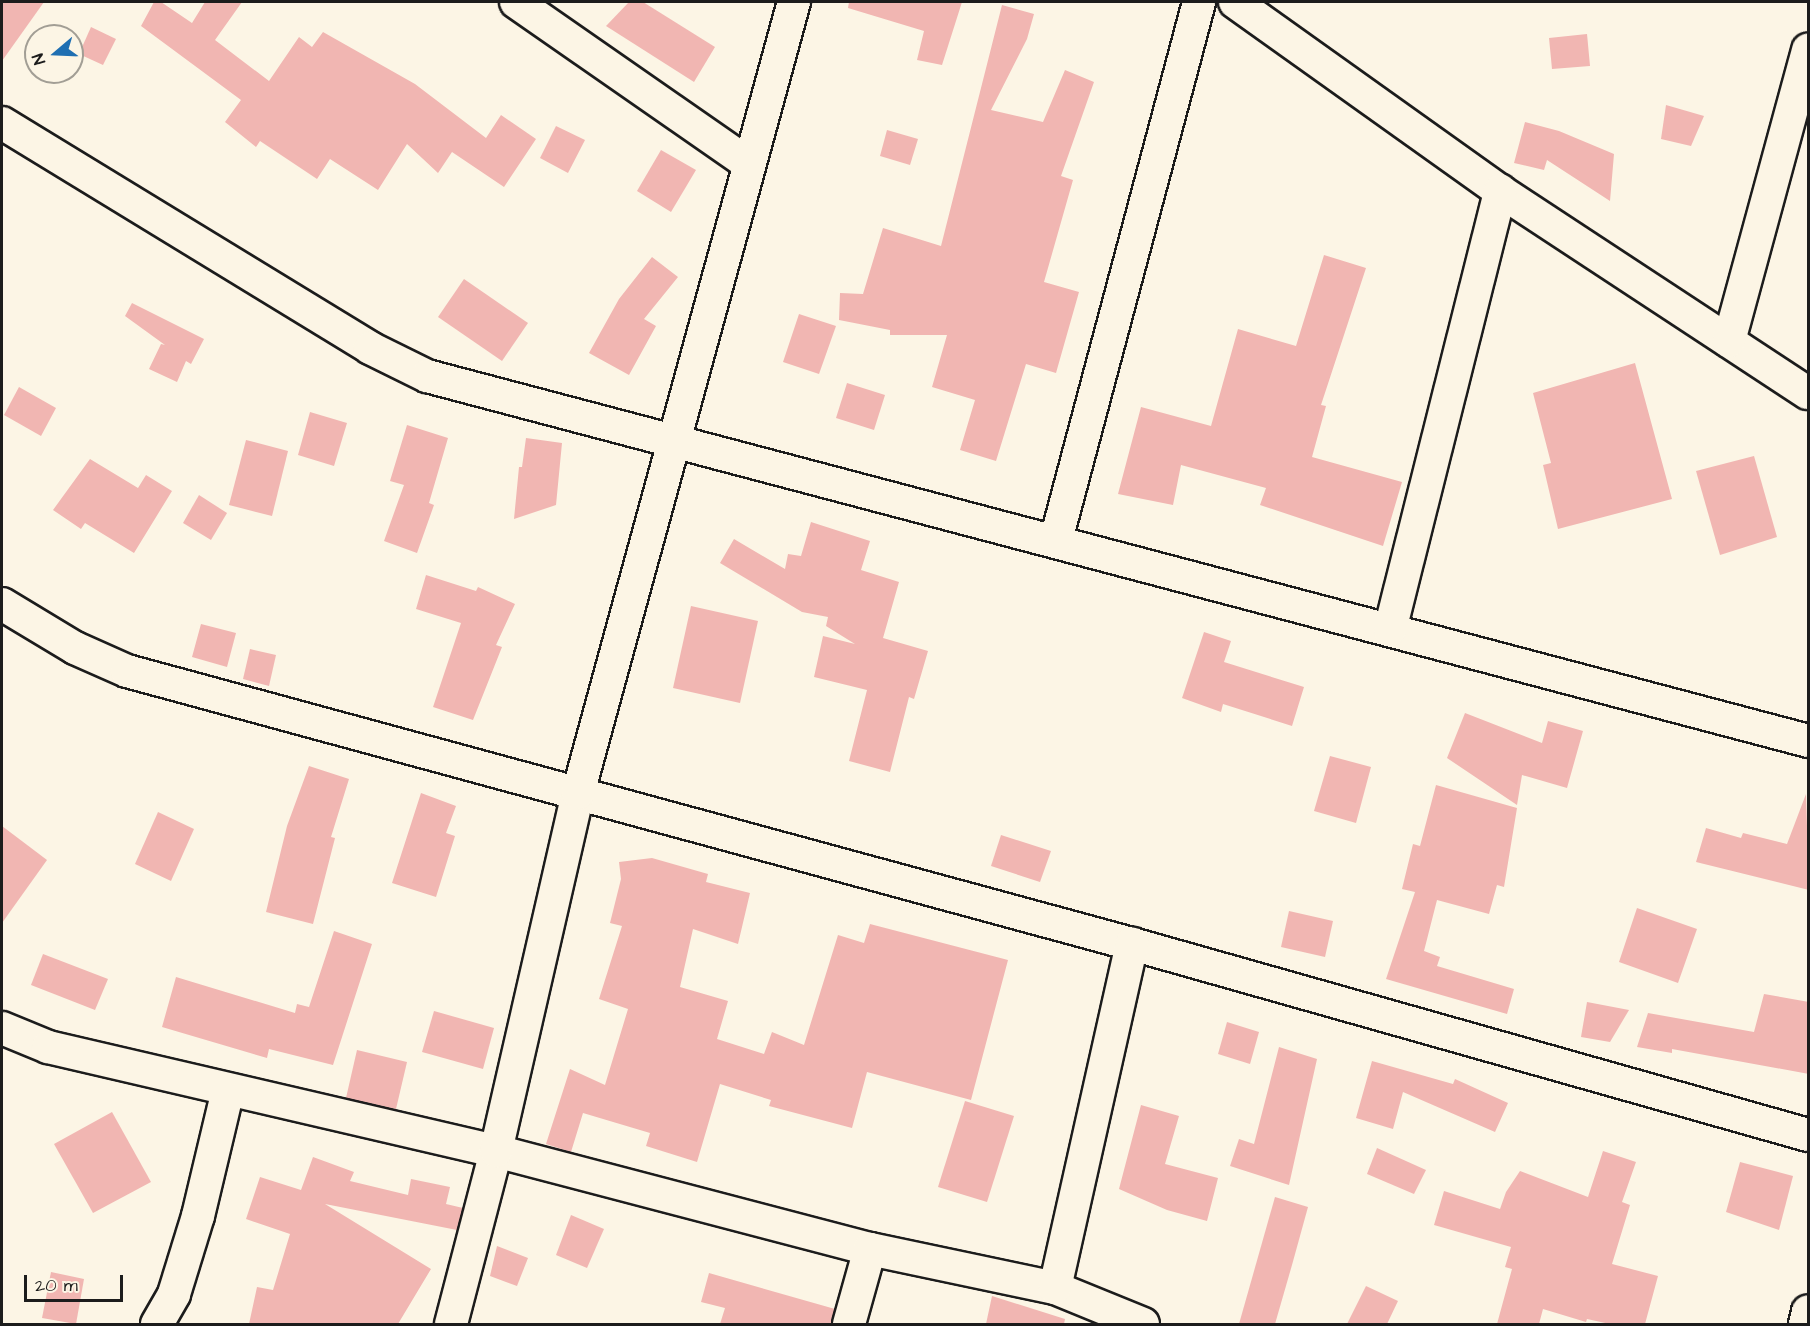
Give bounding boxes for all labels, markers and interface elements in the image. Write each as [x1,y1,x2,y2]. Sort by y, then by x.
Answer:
north arrow [24,24,84,84]
text: N [27,51,51,68]
scale bar [27,1263,126,1301]
text: 20 m [35,1273,78,1298]

